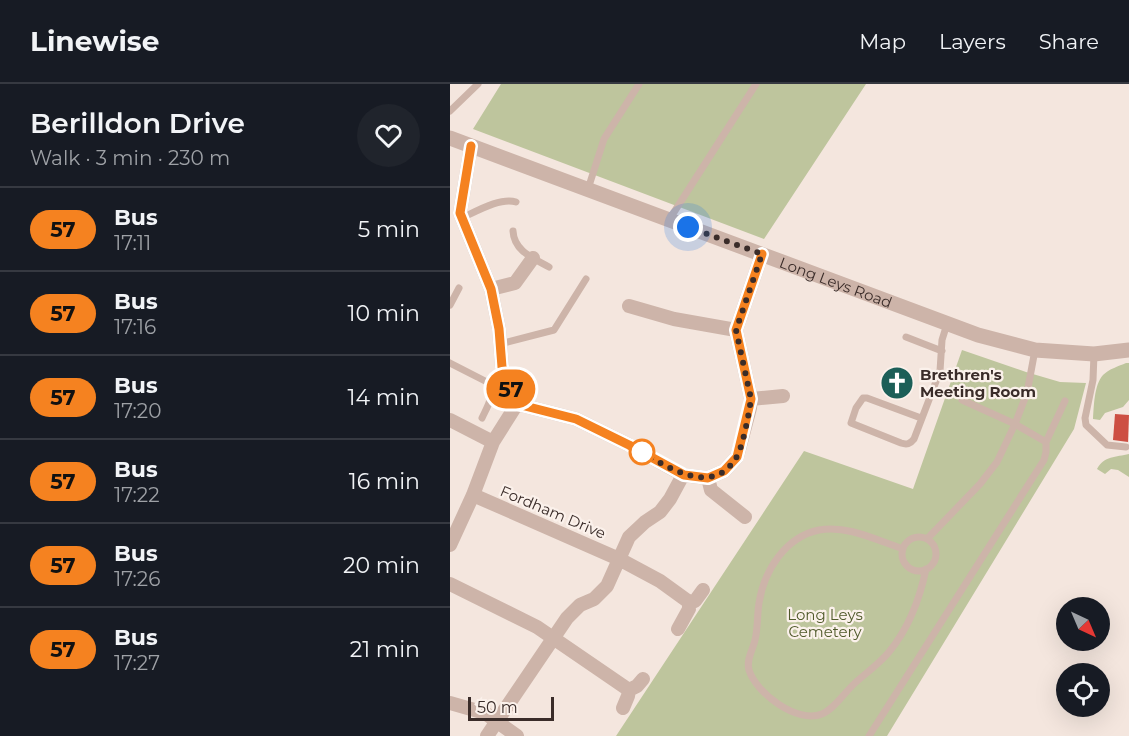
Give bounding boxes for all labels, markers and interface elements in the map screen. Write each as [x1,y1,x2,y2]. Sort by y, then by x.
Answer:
text: Linewise [30,24,159,58]
text: Map [859,29,906,54]
text: Layers [939,29,1006,54]
text: Share [1039,29,1099,54]
button: heart [357,104,420,167]
text: Berilldon Drive [30,106,245,140]
text: Walk · 3 min · 230 m [30,146,230,170]
text: Bus [114,204,158,231]
your location [673,212,703,242]
text: 5 min [358,216,420,243]
text: 57 [50,217,76,242]
text: 17:11 [114,231,151,255]
street label: Long Leys Road [777,252,895,312]
text: Bus [114,288,158,315]
text: 10 min [348,300,420,327]
text: 57 [50,301,76,326]
text: 17:16 [114,315,156,339]
church icon: Brethren's Meeting Room [879,365,915,401]
place label: Brethren's Meeting Room [920,365,1036,401]
line badge: 57 [484,370,538,408]
text: Bus [114,372,158,399]
text: 57 [498,377,524,402]
text: 14 min [348,384,420,411]
text: 57 [50,385,76,410]
text: 17:20 [114,399,161,423]
unlabelled marker [629,439,655,465]
text: Bus [114,456,158,483]
text: 16 min [349,468,420,495]
text: 57 [50,469,76,494]
street label: Fordham Drive [497,481,609,543]
text: 17:22 [114,483,160,507]
text: Bus [114,540,158,567]
text: 20 min [343,552,420,579]
text: 57 [50,553,76,578]
text: 17:26 [114,567,160,591]
north arrow [1056,597,1110,651]
map controls [1056,597,1110,717]
park label: Long Leys Cemetery [787,605,863,641]
text: Bus [114,624,158,651]
text: 21 min [350,636,420,663]
text: 57 [50,637,76,662]
text: 17:27 [114,651,160,675]
button: locate [1056,663,1110,717]
scale bar [468,694,554,722]
text: 50 m [477,698,518,717]

